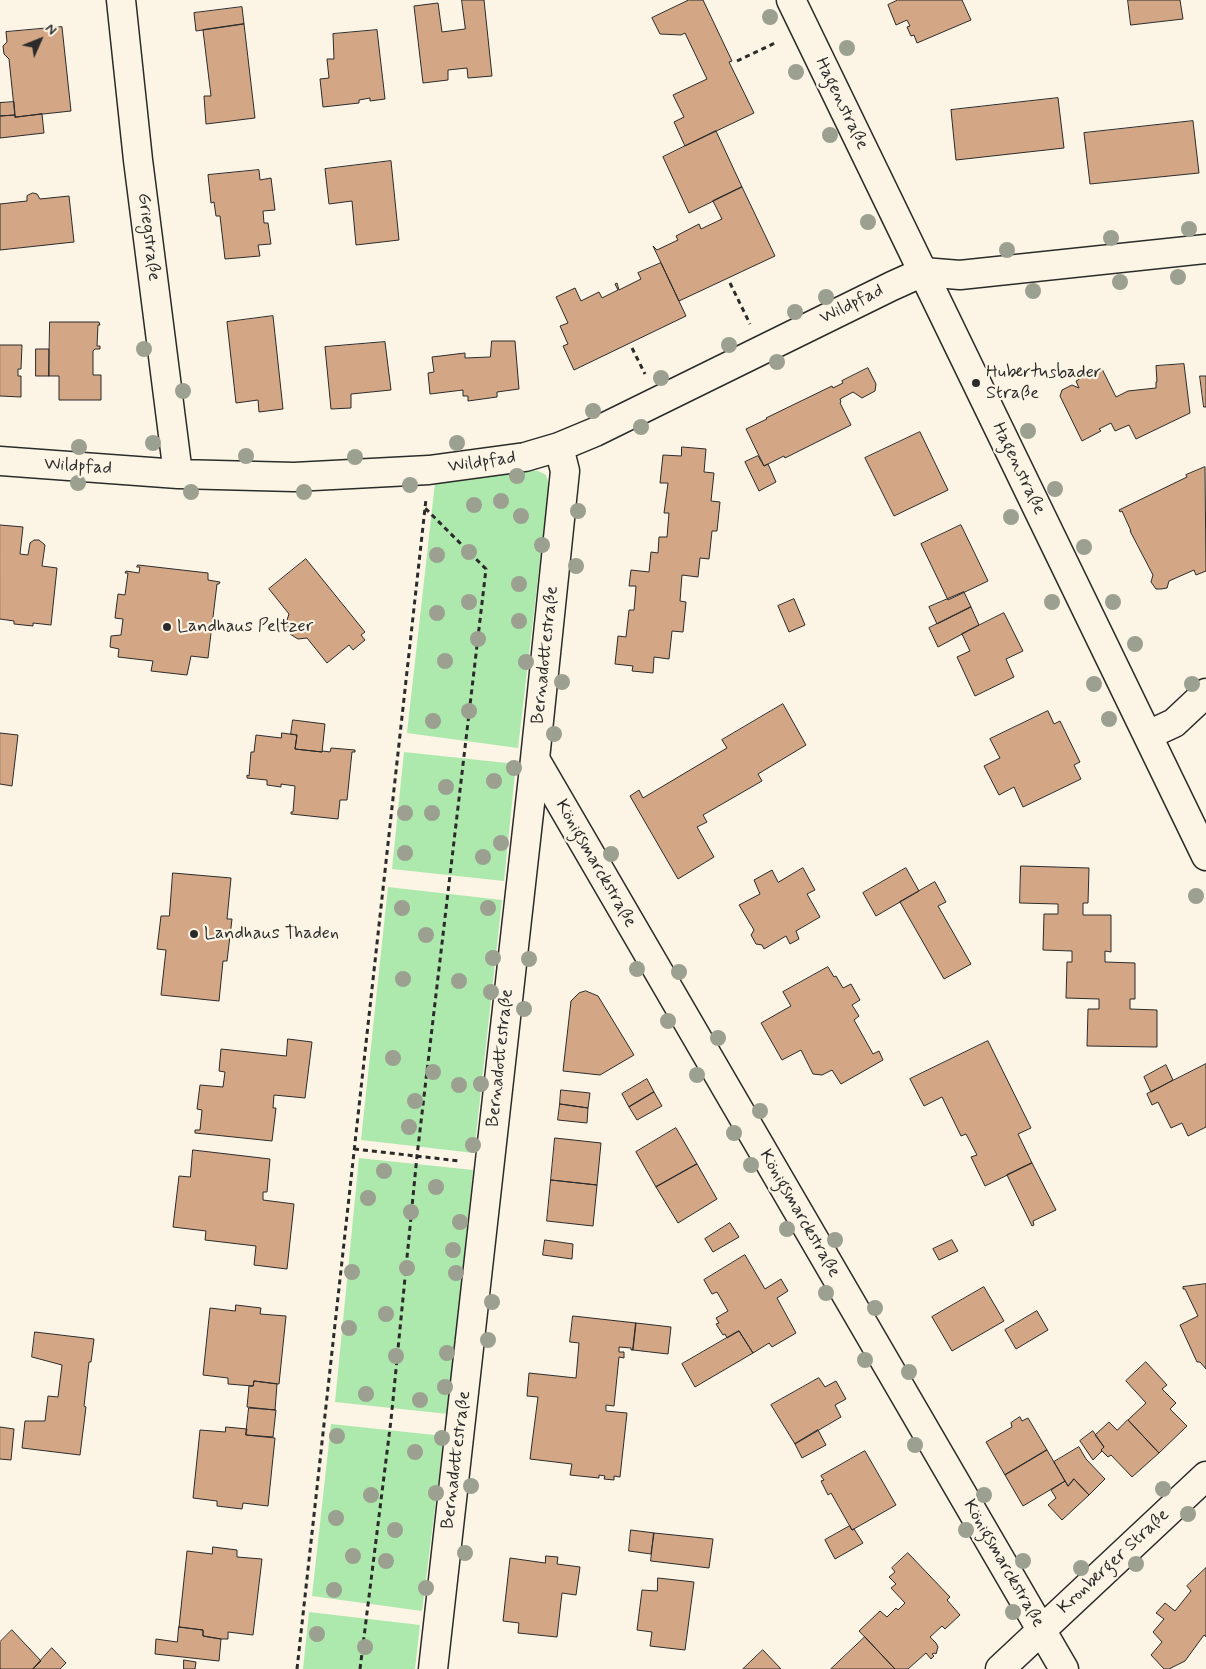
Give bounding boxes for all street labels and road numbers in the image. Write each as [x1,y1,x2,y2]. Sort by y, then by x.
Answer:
street label: Hagenstraße [809,54,873,154]
street label: Griegstraße [132,192,164,282]
street label: Wildpfad [817,280,887,330]
street label: Hagenstraße [986,419,1050,519]
street label: Wildpfad [447,448,517,478]
street label: Wildpfad [43,454,113,480]
street label: Bernadottestraße [528,585,564,725]
street label: Königsmarckstraße [550,796,640,932]
street label: Bernadottestraße [483,988,519,1128]
street label: Königsmarckstraße [754,1146,844,1282]
street label: Bernadottestraße [438,1390,476,1530]
street label: Königsmarckstraße [958,1496,1048,1632]
street label: Kronberger Straße [1054,1505,1174,1619]

